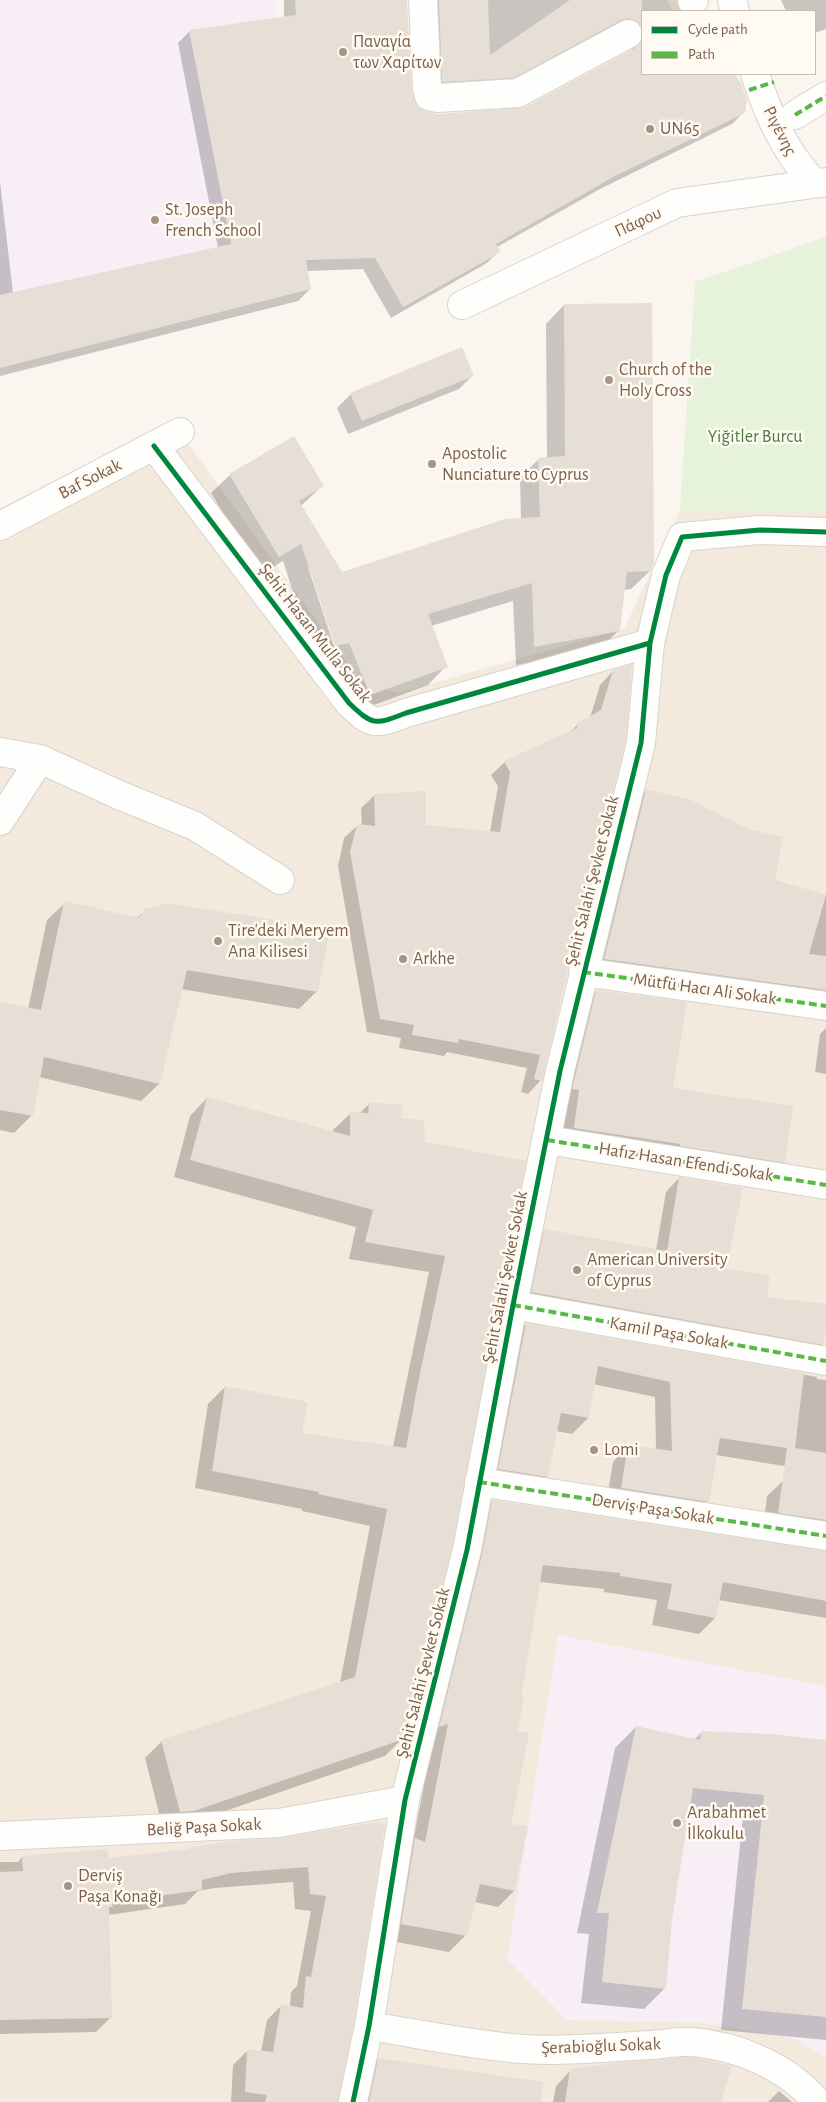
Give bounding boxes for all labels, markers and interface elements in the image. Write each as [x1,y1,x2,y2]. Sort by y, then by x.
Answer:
legend [641,10,816,75]
text: Cycle path [688,22,748,37]
place label: Παναγία των Χαρίτων [353,31,441,74]
marker: Παναγία των Χαρίτων [337,46,349,58]
text: Path [688,47,715,62]
street label: Ριγένης [758,103,802,159]
place label: UN65 [660,118,700,140]
marker: UN65 [644,123,656,135]
place label: St. Joseph French School [165,199,261,242]
street label: Πάφου [611,202,665,242]
marker: St. Joseph French School [149,214,161,226]
place label: Church of the Holy Cross [619,359,712,402]
marker: Church of the Holy Cross [603,374,615,386]
park label: Yiğitler Burcu [708,426,802,448]
place label: Apostolic Nunciature to Cyprus [442,443,589,486]
street label: Baf Sokak [55,454,125,504]
marker: Apostolic Nunciature to Cyprus [426,458,438,470]
street label: Şehit Hasan Mulla Sokak [254,559,376,707]
street label: Şehit Salahi Şevket Sokak [560,793,624,969]
place label: Tire'deki Meryem Ana Kilisesi [228,920,349,962]
marker: Tire'deki Meryem Ana Kilisesi [212,935,224,947]
place label: Arkhe [413,948,455,970]
marker: Arkhe [397,953,409,965]
street label: Mütfü Hacı Ali Sokak [632,968,778,1010]
street label: Hafız Hasan Efendi Sokak [597,1138,775,1186]
street label: Şehit Salahi Şevket Sokak [478,1189,532,1365]
place label: American University of Cyprus [587,1249,728,1292]
marker: American University of Cyprus [571,1264,583,1276]
street label: Kamil Paşa Sokak [608,1312,730,1354]
place label: Lomi [604,1439,639,1461]
marker: Lomi [588,1444,600,1456]
street label: Derviş Paşa Sokak [590,1489,716,1529]
street label: Şehit Salahi Şevket Sokak [391,1585,455,1761]
place label: Arabahmet İlkokulu [687,1802,766,1845]
street label: Beliğ Paşa Sokak [146,1813,262,1841]
marker: Arabahmet İlkokulu [671,1817,683,1829]
place label: Derviş Paşa Konağı [78,1865,162,1908]
marker: Derviş Paşa Konağı [62,1880,74,1892]
street label: Şerabioğlu Sokak [541,2033,661,2059]

